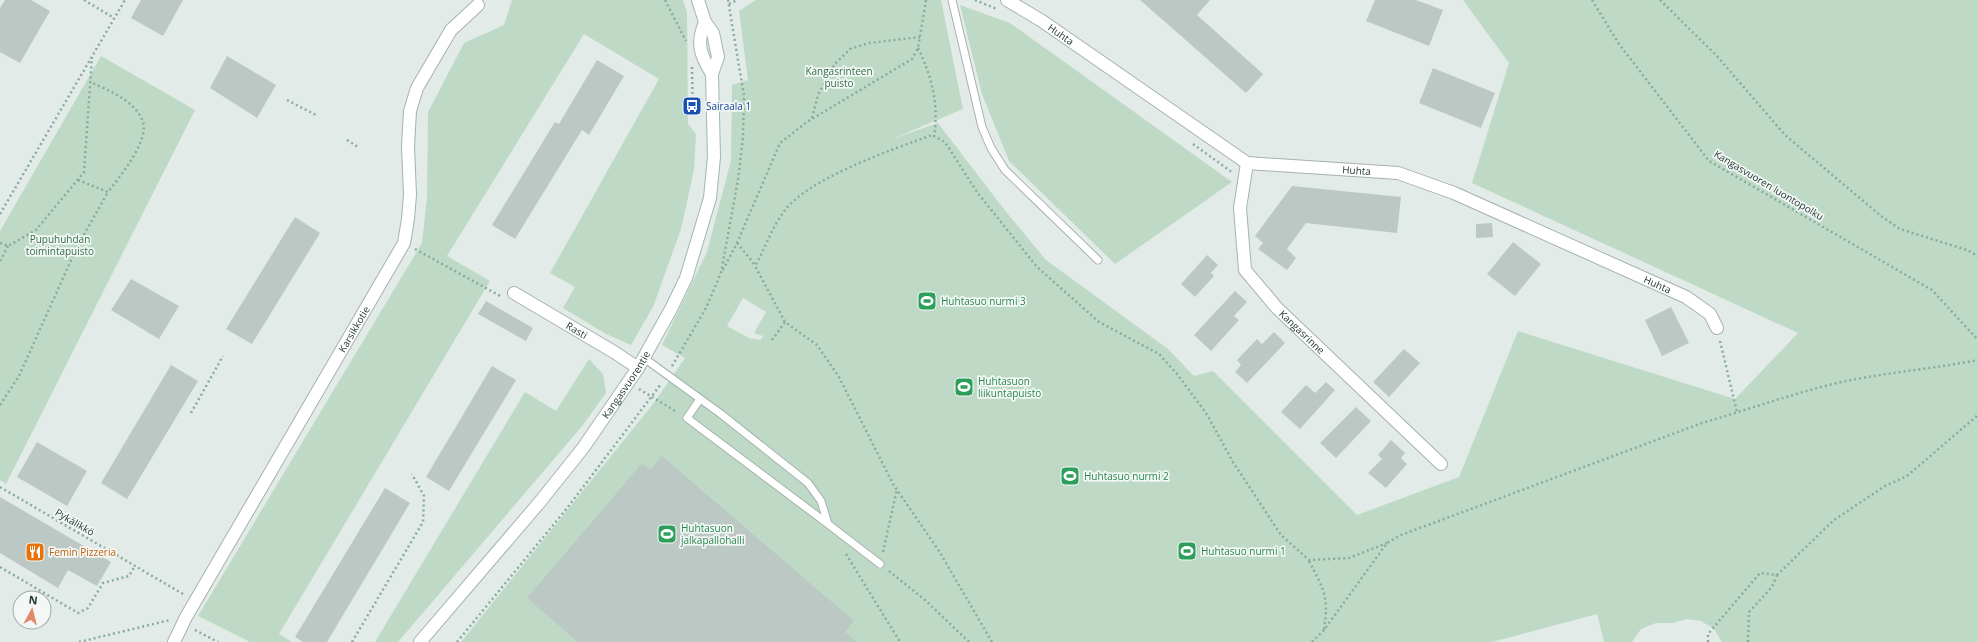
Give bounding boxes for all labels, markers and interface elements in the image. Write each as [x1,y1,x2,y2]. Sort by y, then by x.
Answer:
street label: Huhta [1045,20,1077,48]
park label: Kangasrinteen puisto [805,64,873,90]
bus stop icon: Sairaala 1 [681,95,703,117]
place label: Sairaala 1 [706,99,751,113]
street label: Kangasvuoren luontopolku [1712,147,1826,223]
street label: Huhta [1342,162,1371,178]
park label: Pupuhuhdan toimintapuisto [26,232,94,258]
street label: Huhta [1641,272,1674,297]
sports icon: Huhtasuo nurmi 3 [916,290,938,312]
place label: Huhtasuo nurmi 3 [941,294,1026,308]
street label: Karsikkotie [335,303,373,355]
street label: Kangasrinne [1276,307,1328,357]
street label: Rasti [564,318,590,342]
street label: Kangasvuorentie [598,348,653,421]
place label: Huhtasuon liikuntapuisto [978,374,1041,400]
sports icon: Huhtasuon liikuntapuisto [953,376,975,398]
sports icon: Huhtasuo nurmi 2 [1059,465,1081,487]
place label: Huhtasuo nurmi 2 [1084,469,1169,483]
street label: Pykälikkö [53,505,97,539]
place label: Huhtasuon jalkapallohalli [680,521,744,547]
sports icon: Huhtasuon jalkapallohalli [656,523,678,545]
sports icon: Huhtasuo nurmi 1 [1176,540,1198,562]
restaurant icon: Femin Pizzeria [24,541,46,563]
place label: Huhtasuo nurmi 1 [1201,544,1286,558]
place label: Femin Pizzeria [49,545,116,559]
north arrow [12,590,52,630]
text: N [28,592,39,608]

